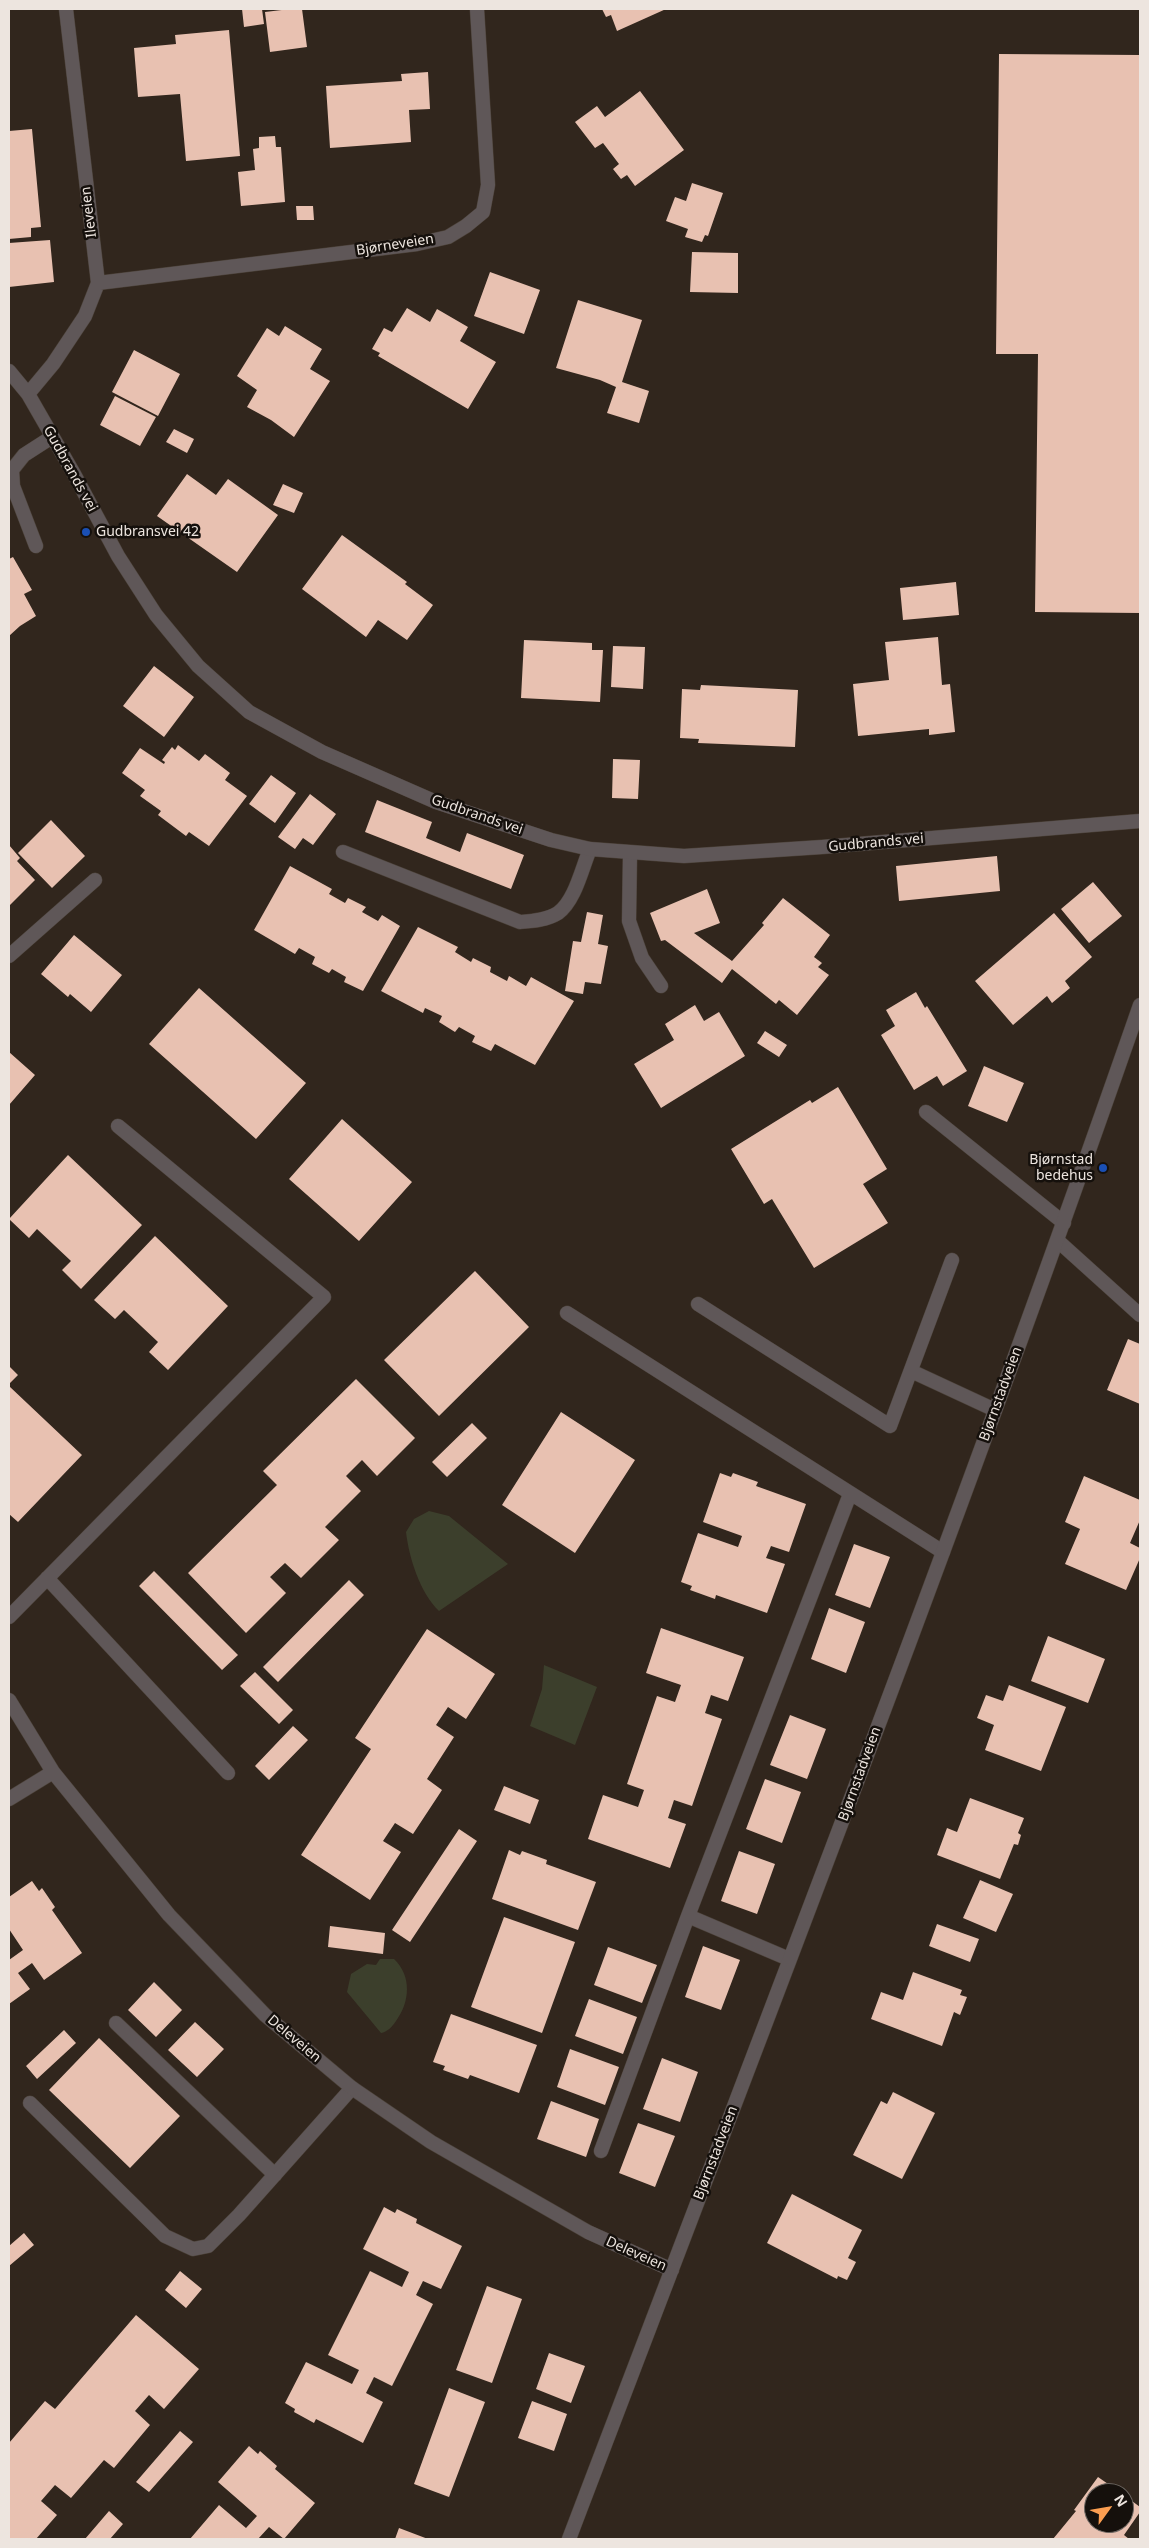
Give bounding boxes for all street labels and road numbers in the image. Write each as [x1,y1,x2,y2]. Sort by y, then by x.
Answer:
street label: Ileveien [78,186,100,238]
street label: Bjørneveien [355,231,435,259]
street label: Gudbrands vei [39,423,101,515]
street label: Gudbrands vei [429,791,525,839]
street label: Gudbrands vei [828,830,924,856]
street label: Bjørnstadveien [976,1345,1026,1443]
street label: Bjørnstadveien [835,1725,885,1823]
street label: Deleveien [264,2012,324,2066]
street label: Bjørnstadveien [690,2104,742,2202]
street label: Deleveien [603,2233,669,2275]

